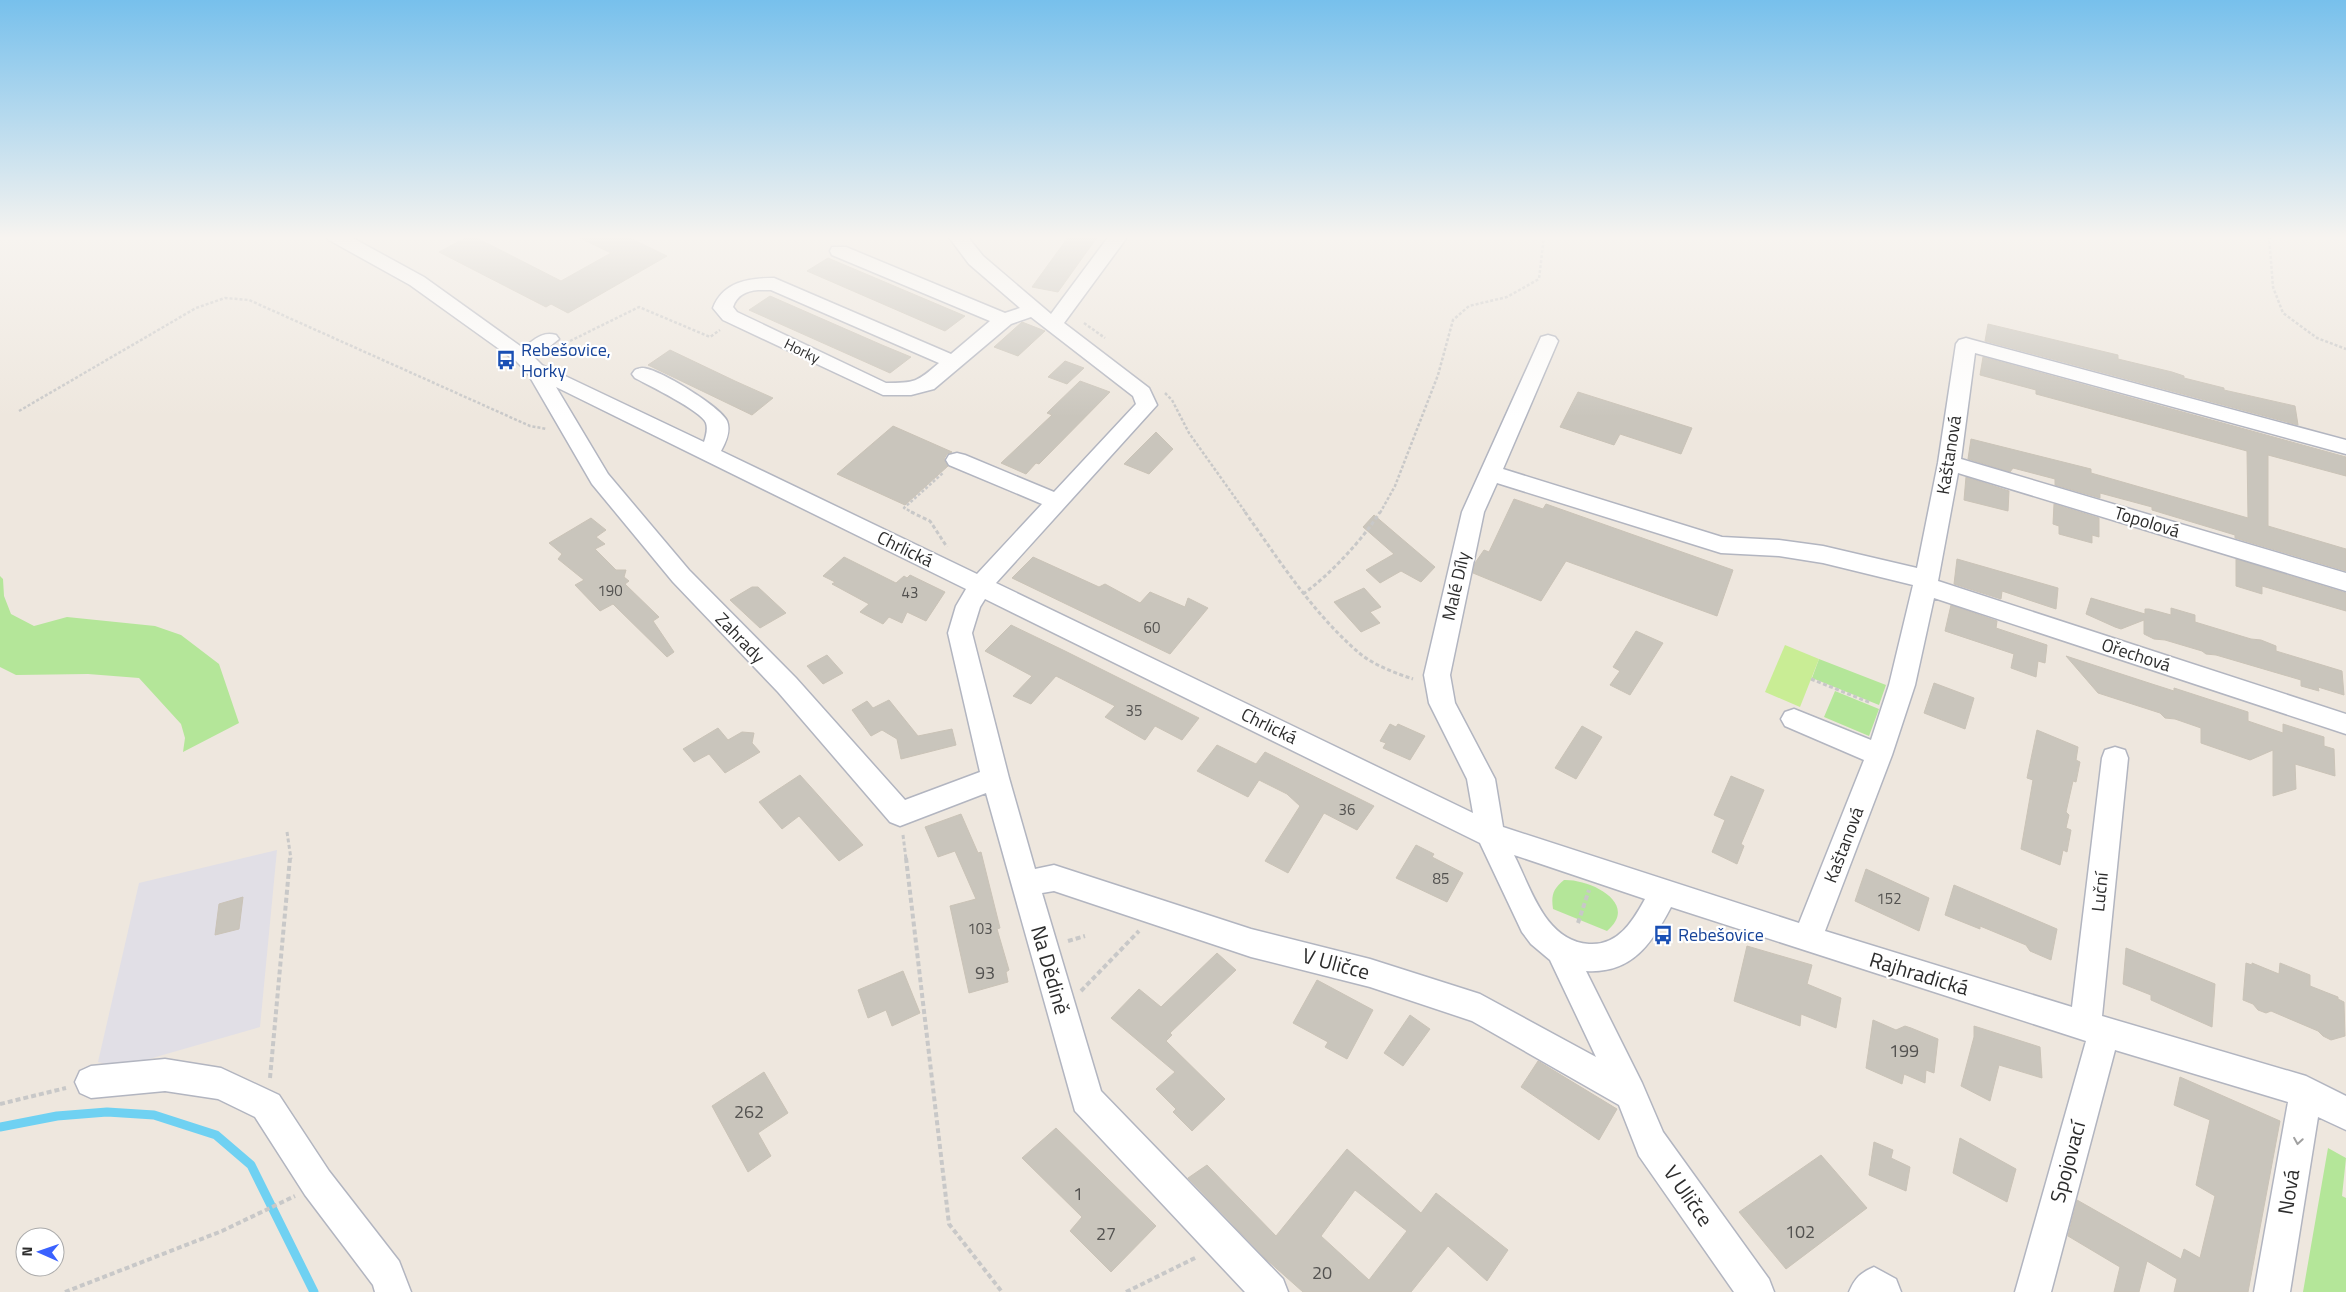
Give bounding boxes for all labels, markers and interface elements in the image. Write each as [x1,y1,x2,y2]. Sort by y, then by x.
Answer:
street label: Horky [780,332,824,369]
place label: Rebešovice, Horky [521,336,611,384]
bus stop icon: Rebešovice, Horky [495,349,517,371]
street label: Kaštanová [1929,414,1968,496]
street label: Topolová [2111,499,2183,544]
street label: Chrlická [873,523,938,574]
street label: Malé Díly [1434,549,1477,623]
house number: 190 [597,579,623,602]
house number: 43 [902,581,918,604]
street label: Zahrady [709,606,772,669]
house number: 60 [1144,616,1160,639]
street label: Ořechová [2098,631,2174,678]
house number: 35 [1126,699,1142,722]
street label: Chrlická [1237,700,1302,751]
house number: 36 [1339,798,1355,821]
street label: Kaštanová [1817,803,1870,887]
house number: 85 [1433,867,1449,890]
street label: Luční [2084,869,2115,913]
house number: 152 [1876,887,1902,910]
house number: 103 [967,917,993,940]
place label: Rebešovice [1678,921,1764,948]
street label: Na Dědině [1023,922,1079,1018]
bus stop icon: Rebešovice [1652,924,1674,946]
street label: V Uličce [1299,939,1373,987]
street label: Rajhradická [1866,943,1973,1003]
house number: 93 [975,959,995,986]
house number: 199 [1889,1037,1919,1064]
house number: 262 [734,1098,764,1125]
street label: Spojovací [2041,1116,2094,1206]
one-way arrow [2293,1136,2303,1145]
street label: V Uličce [1656,1158,1722,1233]
street label: Nová [2269,1166,2307,1217]
house number: 1 [1073,1180,1083,1207]
house number: 102 [1785,1218,1815,1245]
house number: 27 [1096,1220,1116,1247]
north arrow [15,1227,65,1277]
text: N [16,1246,37,1257]
house number: 20 [1312,1259,1332,1286]

